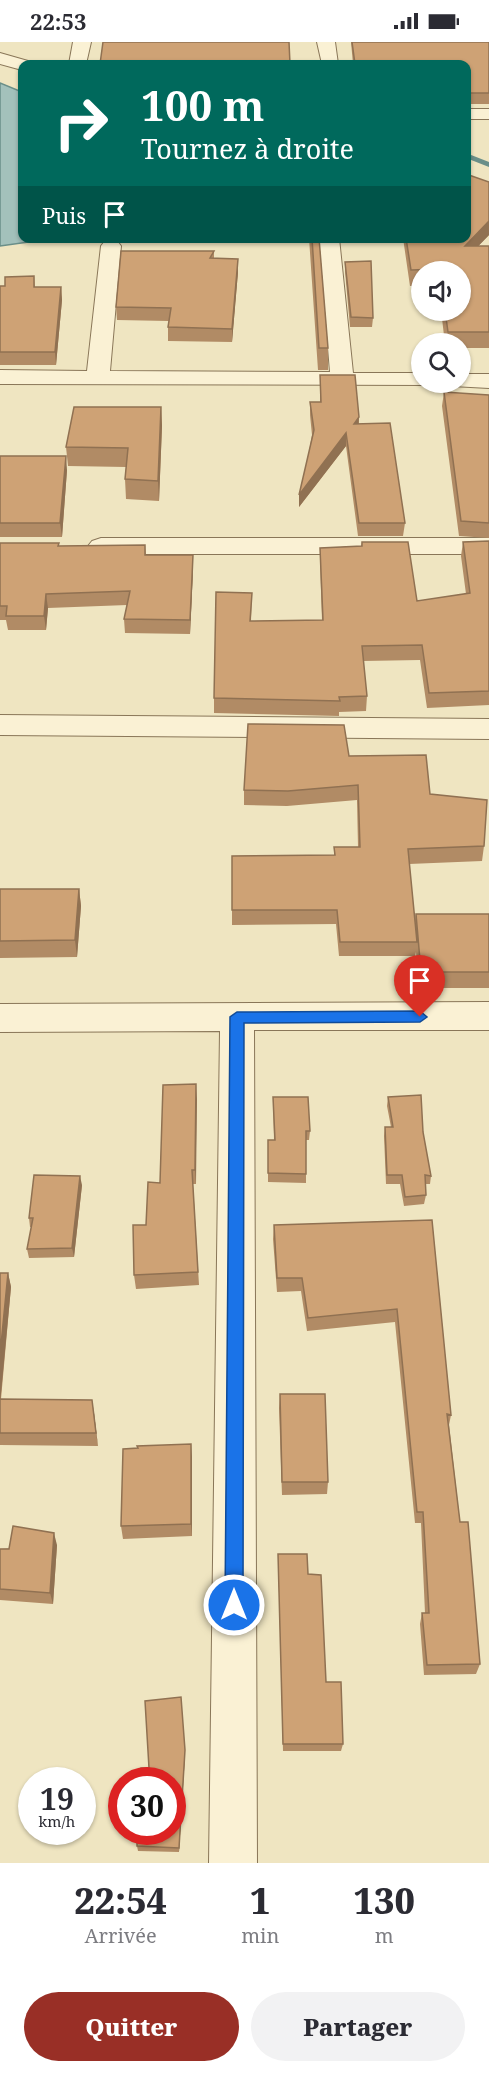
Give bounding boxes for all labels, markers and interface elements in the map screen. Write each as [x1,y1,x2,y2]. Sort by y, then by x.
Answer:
text: 22:53 [30,6,86,36]
text: 100 m [141,76,265,133]
icon: right [42,84,120,162]
text: Tournez à droite [141,130,354,167]
icon: arrive [98,198,131,231]
text: Puis [42,200,86,230]
map controls [411,261,471,393]
button: sound [411,261,471,321]
button: search [411,333,471,393]
pin [394,955,445,1017]
icon: arrive [403,964,436,997]
position arrow [202,1573,266,1637]
speed limit sign: 30 [108,1767,186,1845]
text: 19 [40,1778,74,1819]
text: km/h [39,1811,75,1831]
text: 22:54 [74,1876,167,1925]
text: 1 [250,1876,271,1925]
text: 130 [354,1876,415,1925]
text: Arrivée [84,1922,157,1949]
text: min [241,1922,279,1949]
text: m [375,1922,394,1949]
button: Quitter [24,1992,239,2061]
button: Partager [251,1992,465,2061]

